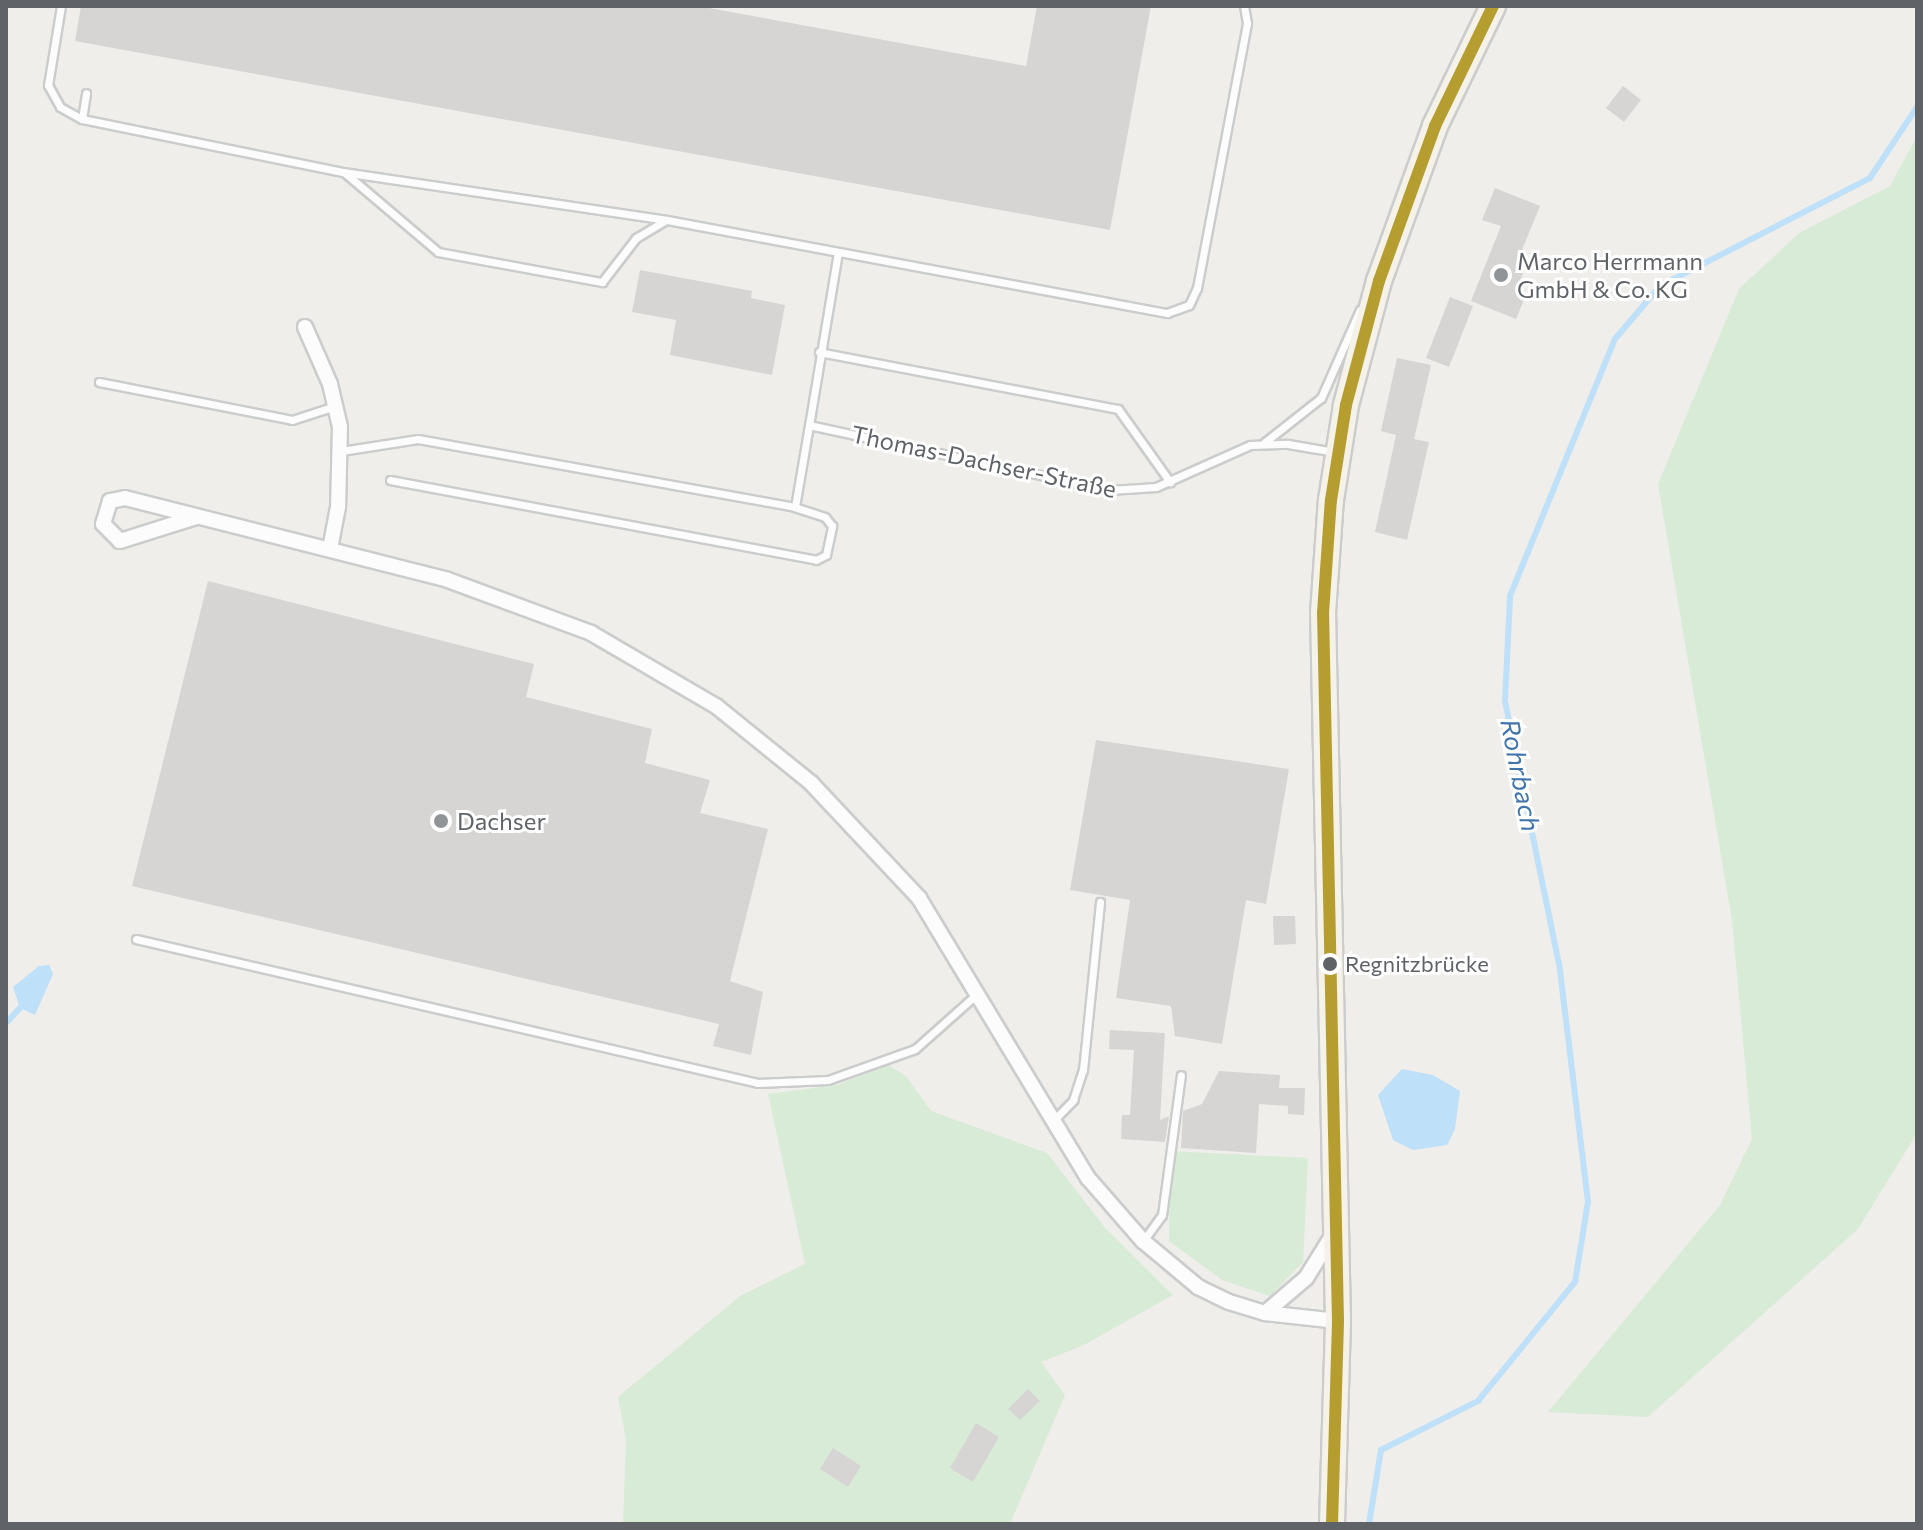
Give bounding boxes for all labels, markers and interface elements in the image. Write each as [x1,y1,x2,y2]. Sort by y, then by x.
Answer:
place label: Marco Herrmann GmbH & Co. KG [1517,247,1703,303]
marker: Marco Herrmann GmbH & Co. KG [1492,266,1510,284]
street label: Thomas-Dachser-Straße [849,419,1119,503]
water label: Rohrbach [1495,716,1547,834]
place label: Dachser [457,807,546,835]
marker: Dachser [432,812,450,830]
place label: Regnitzbrücke [1345,951,1489,977]
marker: Regnitzbrücke [1322,956,1338,972]

